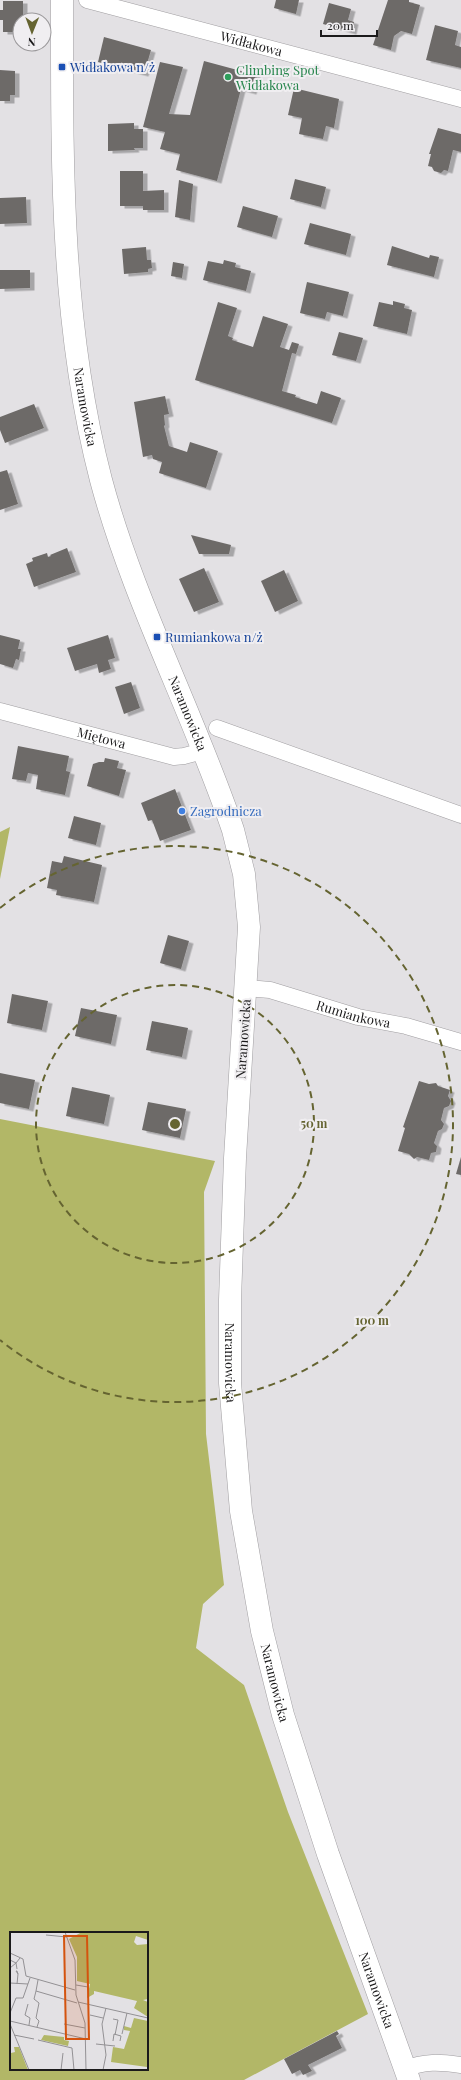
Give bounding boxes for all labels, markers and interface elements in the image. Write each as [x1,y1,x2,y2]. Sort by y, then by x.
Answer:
north arrow [12,12,52,52]
scale bar [321,12,377,38]
text: 20 m [327,17,354,33]
street label: Widłakowa [218,26,285,59]
text: N [28,35,36,50]
place label: Widłakowa n/ż [69,58,155,75]
place label: Climbing Spot Widłakowa [235,61,320,93]
marker: Widłakowa n/ż [57,62,67,72]
marker: Climbing Spot Widłakowa [223,72,233,82]
street label: Naramowicka [71,366,102,448]
place label: Rumiankowa n/ż [165,628,263,645]
marker: Rumiankowa n/ż [152,632,162,642]
street label: Naramowicka [165,673,212,754]
street label: Miętowa [75,723,128,752]
place label: Zagrodnicza [190,802,262,819]
marker: Zagrodnicza [177,806,187,816]
street label: Rumiankowa [314,996,392,1031]
street label: Naramowicka [231,998,254,1079]
text: 50 m [301,1115,328,1131]
centre of rings [168,1117,182,1131]
text: 100 m [355,1312,389,1328]
street label: Naramowicka [222,1323,241,1404]
street label: Naramowicka [257,1642,294,1724]
inset map [10,1932,148,2070]
street label: Naramowicka [356,1950,399,2031]

